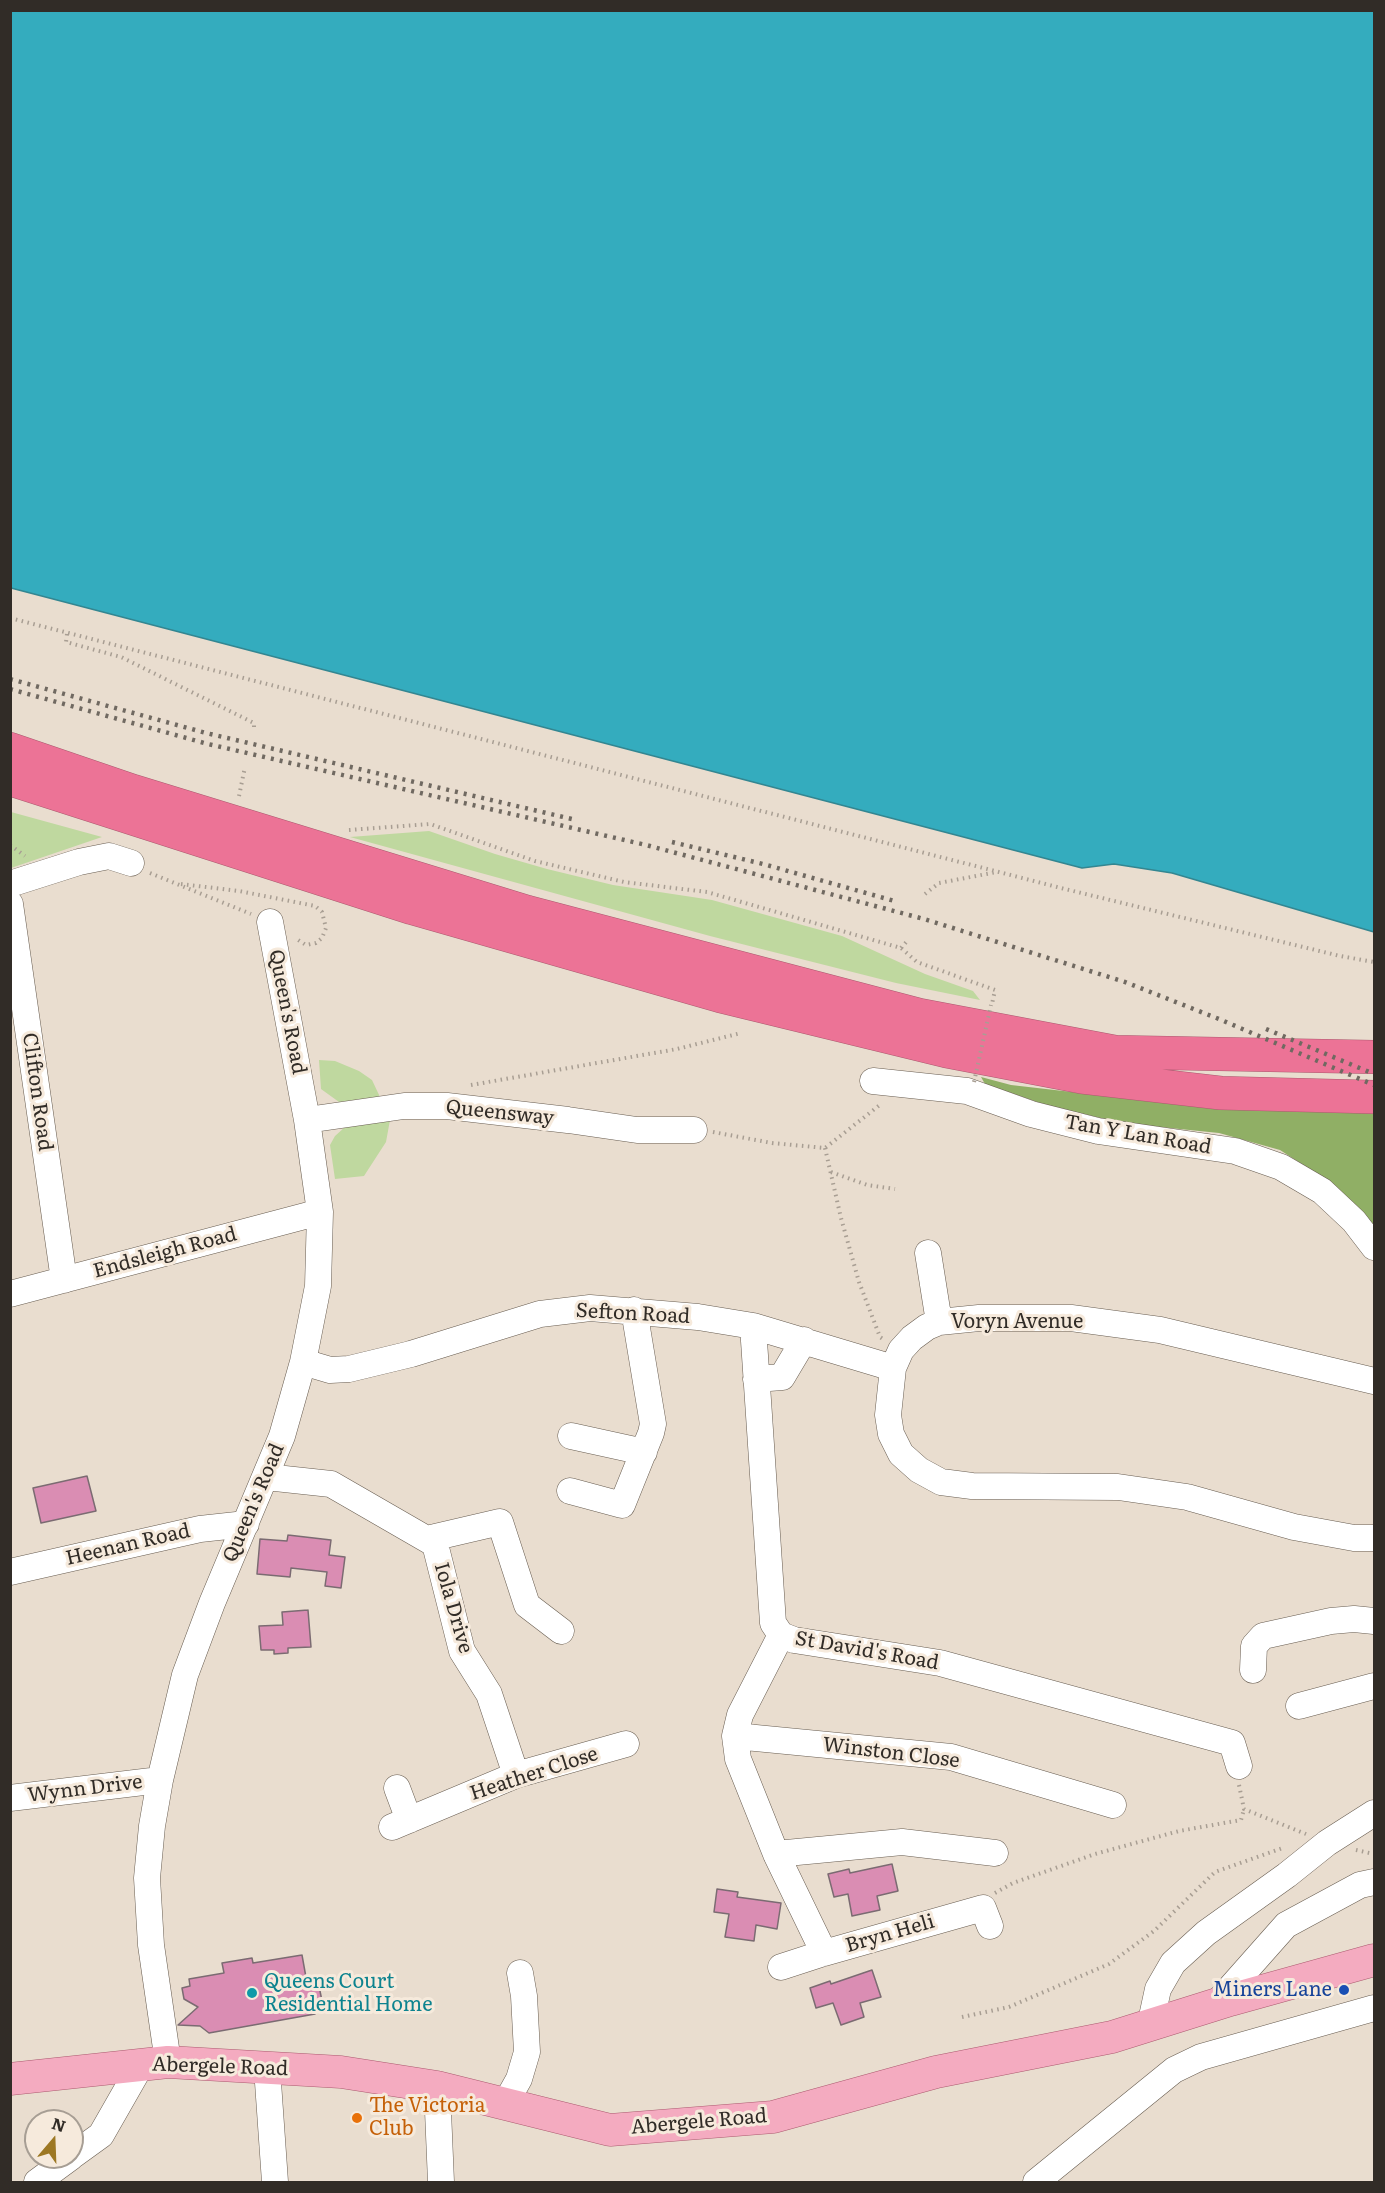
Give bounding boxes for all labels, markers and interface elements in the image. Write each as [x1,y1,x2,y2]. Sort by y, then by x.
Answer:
street label: Queen's Road [263,948,311,1076]
street label: Clifton Road [17,1031,57,1153]
street label: Queensway [445,1095,555,1131]
street label: Tan Y Lan Road [1063,1110,1213,1160]
street label: Endsleigh Road [91,1222,239,1284]
street label: Sefton Road [575,1299,691,1329]
street label: Voryn Avenue [951,1310,1083,1334]
street label: Queen's Road [218,1440,290,1566]
street label: Heenan Road [64,1519,192,1571]
street label: Iola Drive [429,1560,477,1656]
street label: St David's Road [793,1627,941,1675]
street label: Winston Close [821,1733,961,1773]
street label: Heather Close [467,1742,601,1806]
street label: Wynn Drive [26,1770,144,1808]
street label: Bryn Heli [843,1910,937,1958]
place label: Queens Court Residential Home [264,1970,433,2017]
place label: Miners Lane [1213,1978,1332,2002]
marker: Miners Lane [1337,1983,1351,1997]
marker: Queens Court Residential Home [245,1986,259,2000]
street label: Abergele Road [151,2053,289,2081]
place label: The Victoria Club [369,2094,485,2141]
street label: Abergele Road [630,2104,768,2140]
north arrow [24,2109,84,2169]
text: N [49,2110,69,2137]
marker: The Victoria Club [350,2111,364,2125]

